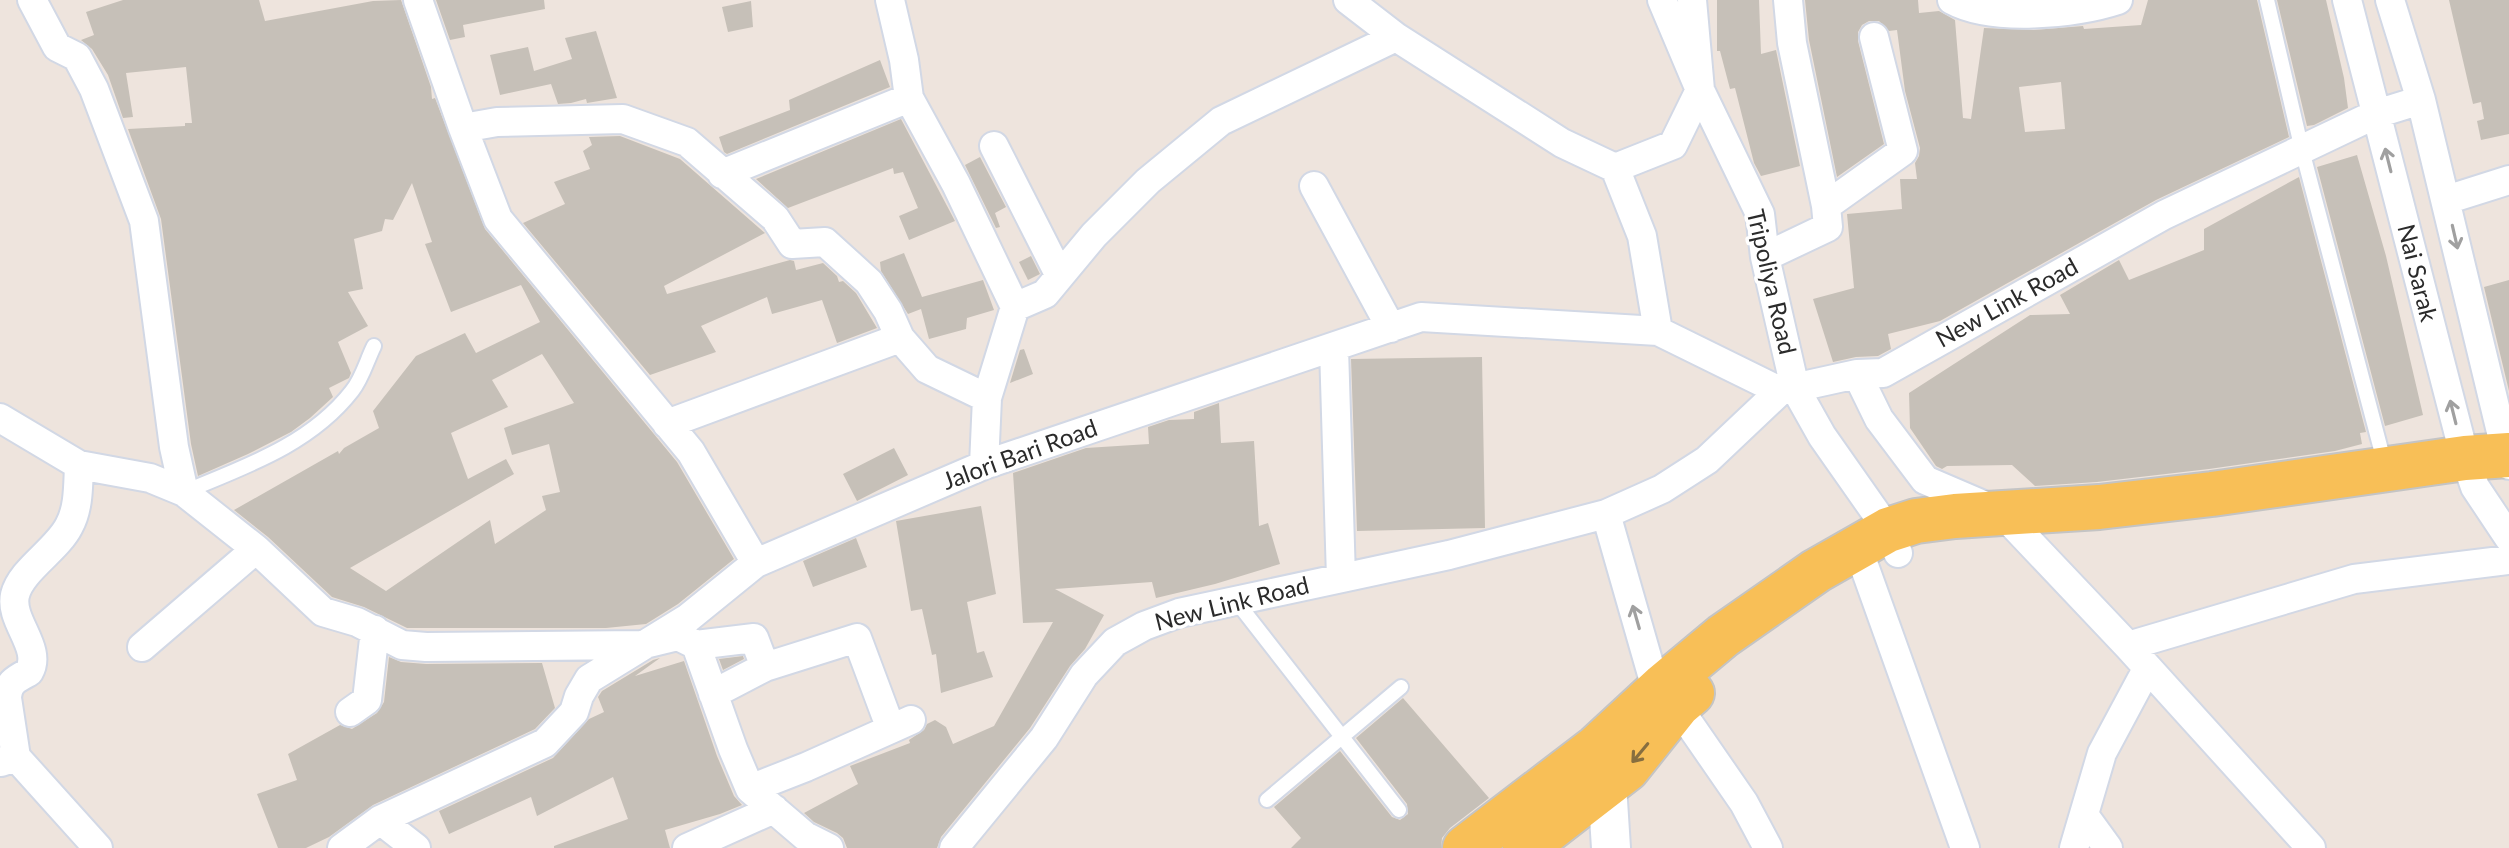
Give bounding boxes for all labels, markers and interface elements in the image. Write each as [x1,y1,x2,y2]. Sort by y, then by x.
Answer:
one-way arrow [2379,148,2394,174]
street label: Tripoliya Road [1742,206,1803,357]
street label: Nai Sarak [2392,221,2445,325]
one-way arrow [2448,224,2463,250]
street label: New Link Road [1930,251,2082,353]
one-way arrow [2445,400,2460,426]
street label: Jalori Bari Road [938,412,1101,495]
street label: New Link Road [1151,569,1312,636]
one-way arrow [1628,605,1643,631]
one-way arrow [1631,742,1649,763]

